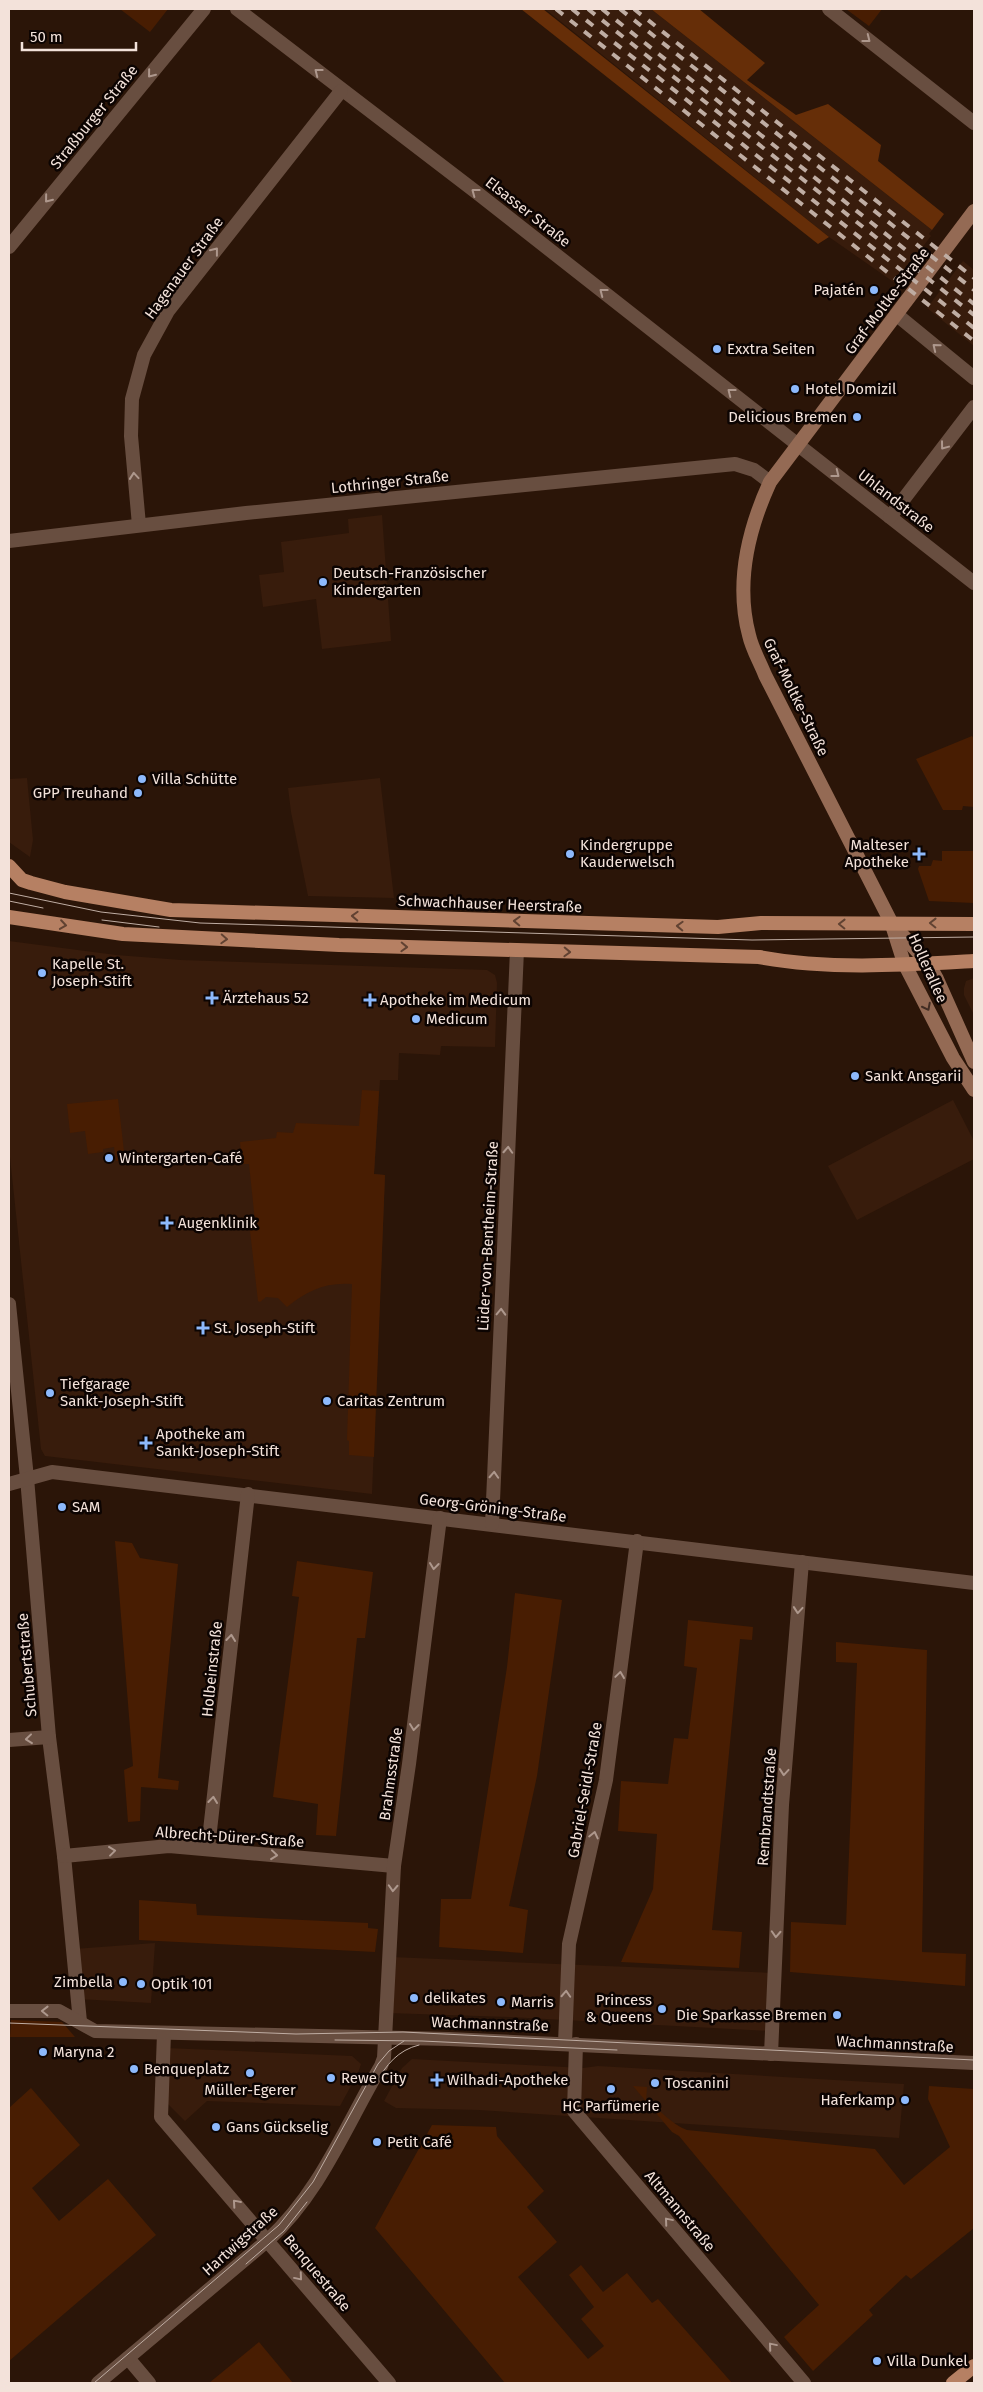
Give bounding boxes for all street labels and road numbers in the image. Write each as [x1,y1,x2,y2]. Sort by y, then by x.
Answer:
street label: Straßburger Straße [47,61,141,173]
street label: Elsasser Straße [482,173,574,251]
street label: Hagenauer Straße [141,213,227,323]
street label: Graf-Moltke-Straße [841,244,933,358]
street label: Uhlandstraße [854,466,938,536]
street label: Lothringer Straße [330,467,450,497]
street label: Graf-Moltke-Straße [760,635,832,759]
street label: Schwachhauser Heerstraße [397,892,583,916]
street label: Hollerallee [905,930,951,1006]
street label: Lüder-von-Bentheim-Straße [474,1141,502,1331]
street label: Georg-Gröning-Straße [418,1490,568,1526]
street label: Schubertstraße [13,1612,41,1718]
street label: Holbeinstraße [198,1620,226,1718]
street label: Gabriel-Seidl-Straße [564,1721,606,1859]
street label: Brahmsstraße [376,1726,406,1822]
street label: Rembrandtstraße [754,1747,780,1867]
street label: Albrecht-Dürer-Straße [155,1823,305,1851]
street label: Wachmannstraße [431,2013,549,2035]
street label: Wachmannstraße [836,2032,954,2056]
street label: Altmannstraße [641,2167,719,2255]
street label: Hartwigstraße [199,2202,281,2280]
street label: Benquestraße [280,2231,354,2315]

